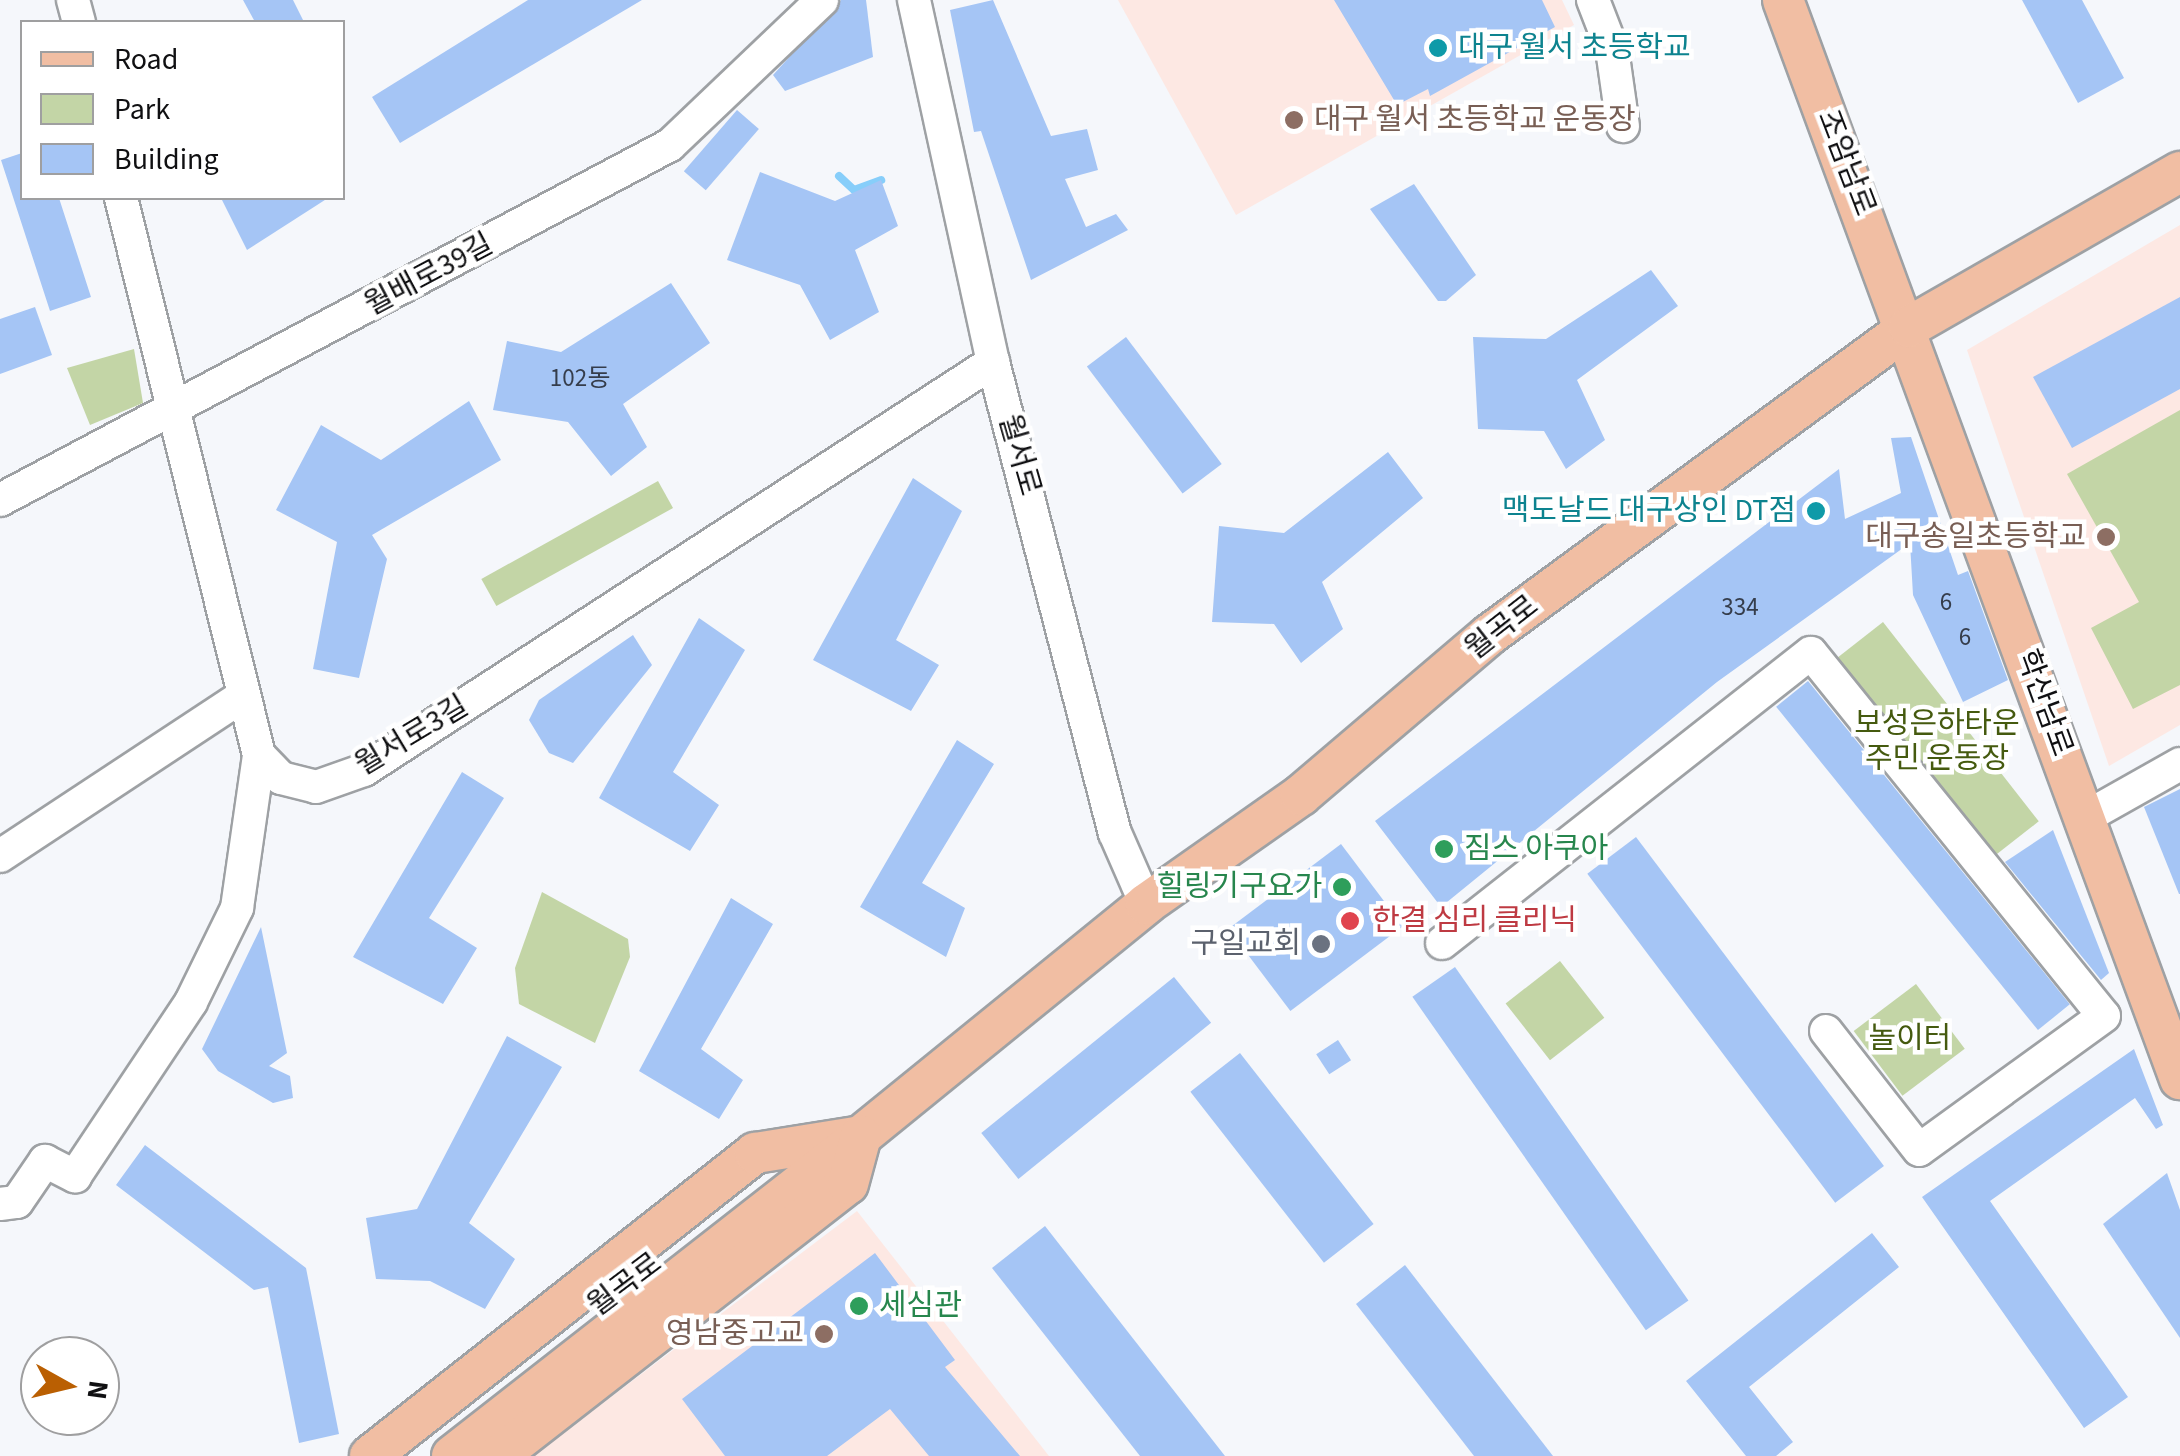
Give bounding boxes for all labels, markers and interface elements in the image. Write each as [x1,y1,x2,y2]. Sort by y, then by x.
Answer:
legend [20,20,345,200]
place label: 대구 월서 초등학교 [1458,30,1691,66]
marker: 대구 월서 초등학교 [1427,37,1449,59]
text: Road [114,38,178,81]
text: Park [114,88,170,131]
place label: 대구 월서 초등학교 운동장 [1314,102,1636,138]
street label: 조암남로 [1809,105,1883,221]
marker: 대구 월서 초등학교 운동장 [1283,109,1305,131]
text: Building [114,138,219,181]
street label: 월배로39길 [359,226,499,324]
house number: 102동 [550,363,610,393]
street label: 월서로 [990,410,1048,500]
place label: 맥도날드 대구상인 DT점 [1502,493,1796,529]
marker: 맥도날드 대구상인 DT점 [1805,500,1827,522]
place label: 대구송일초등학교 [1865,519,2086,555]
marker: 대구송일초등학교 [2095,526,2117,548]
house number: 6 [1940,587,1952,617]
street label: 월곡로 [1458,588,1546,668]
house number: 334 [1721,592,1759,622]
house number: 6 [1959,622,1971,652]
street label: 학산남로 [2008,645,2080,761]
street label: 월서로3길 [349,688,475,784]
park label: 보성은하타운 주민 운동장 [1854,706,2020,776]
place label: 짐스 아쿠아 [1464,831,1608,867]
marker: 짐스 아쿠아 [1433,838,1455,860]
place label: 힐링기구요가 [1156,869,1322,905]
marker: 힐링기구요가 [1331,876,1353,898]
place label: 한결 심리 클리닉 [1372,903,1577,939]
marker: 한결 심리 클리닉 [1337,908,1363,934]
place label: 구일교회 [1191,926,1301,962]
marker: 구일교회 [1310,933,1332,955]
park label: 놀이터 [1869,1021,1951,1057]
street label: 월곡로 [581,1246,669,1324]
place label: 세심관 [879,1288,962,1324]
marker: 세심관 [848,1295,870,1317]
place label: 영남중고교 [666,1316,804,1352]
marker: 영남중고교 [813,1323,835,1345]
north arrow [20,1336,120,1436]
text: N [77,1378,119,1402]

